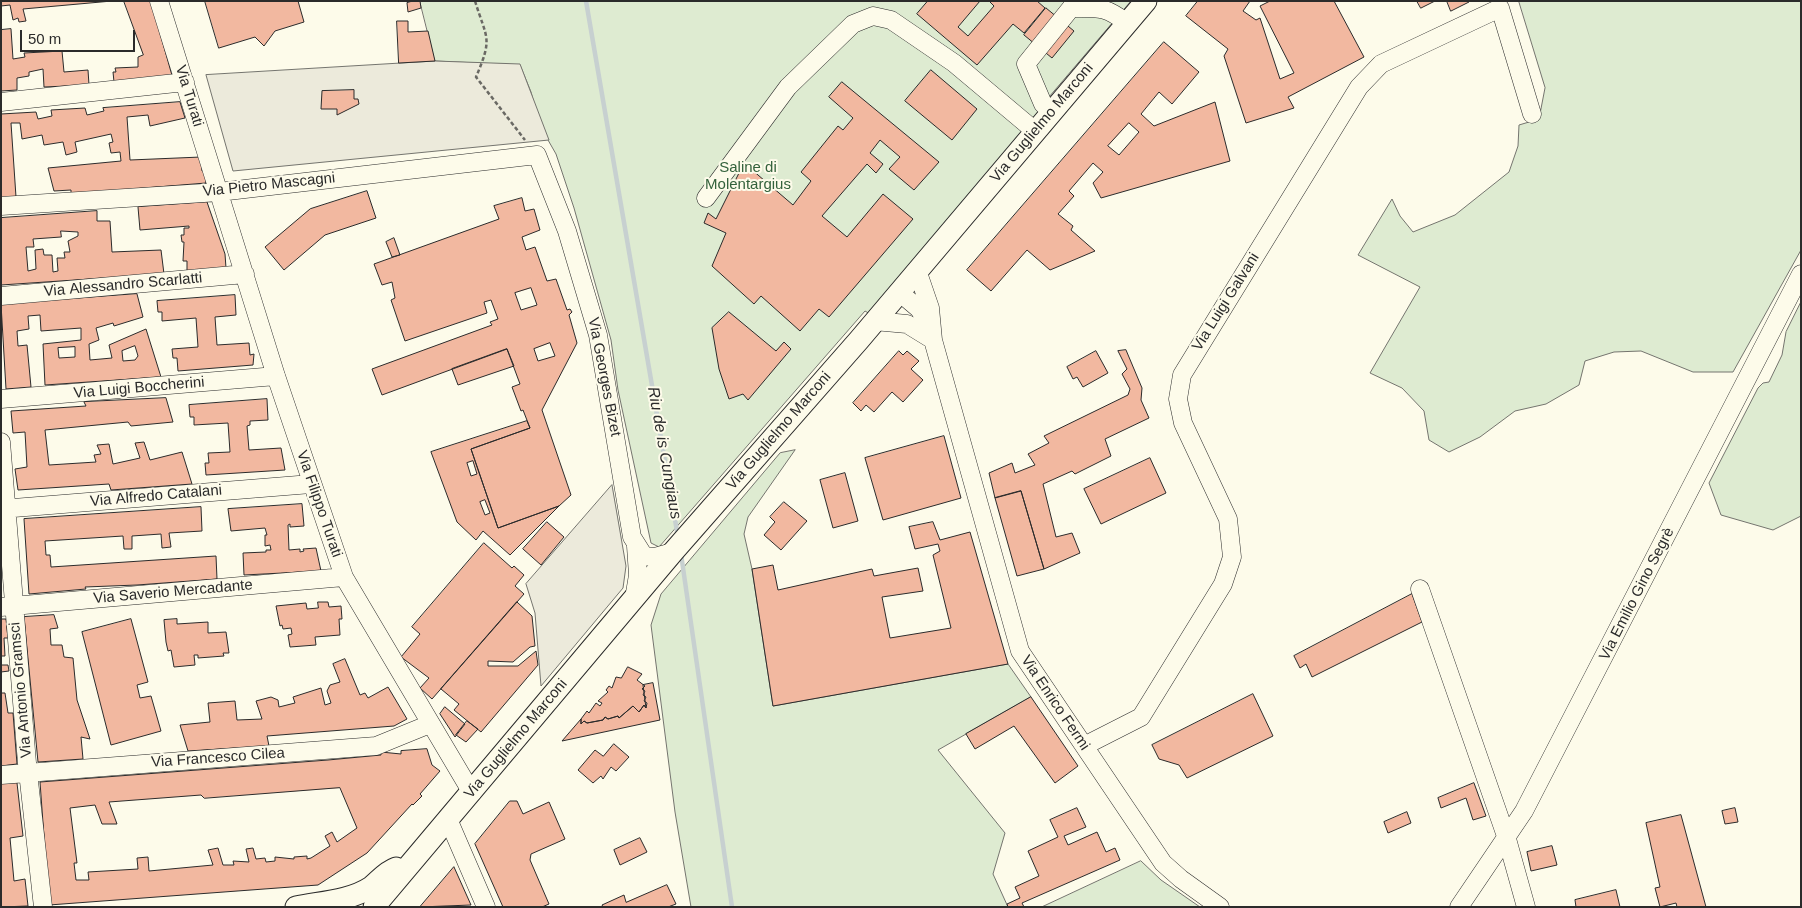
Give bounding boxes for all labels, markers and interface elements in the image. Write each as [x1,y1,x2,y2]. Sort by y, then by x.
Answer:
scale bar [22,20,138,52]
text: 50 m [28,30,61,47]
street label: Via Guglielmo Marconi [987,60,1097,186]
street label: Via Turati [171,63,207,129]
park label: Saline di Molentargius [705,159,791,194]
street label: Via Pietro Mascagni [202,169,336,201]
street label: Via Luigi Galvani [1189,250,1263,354]
street label: Via Alessandro Scarlatti [43,269,203,301]
street label: Via Georges Bizet [584,316,624,438]
street label: Via Guglielmo Marconi [723,368,835,494]
street label: Via Luigi Boccherini [73,373,205,403]
water label: Riu de is Cungiaus [643,385,685,521]
street label: Via Filippo Turati [292,448,346,560]
street label: Via Alfredo Catalani [89,481,223,511]
street label: Via Emilio Gino Segrè [1596,525,1678,663]
street label: Via Saverio Mercadante [93,576,253,608]
street label: Via Antonio Gramsci [6,621,36,759]
street label: Via Enrico Fermi [1017,652,1093,754]
street label: Via Guglielmo Marconi [461,676,571,802]
street label: Via Francesco Cilea [151,744,285,772]

